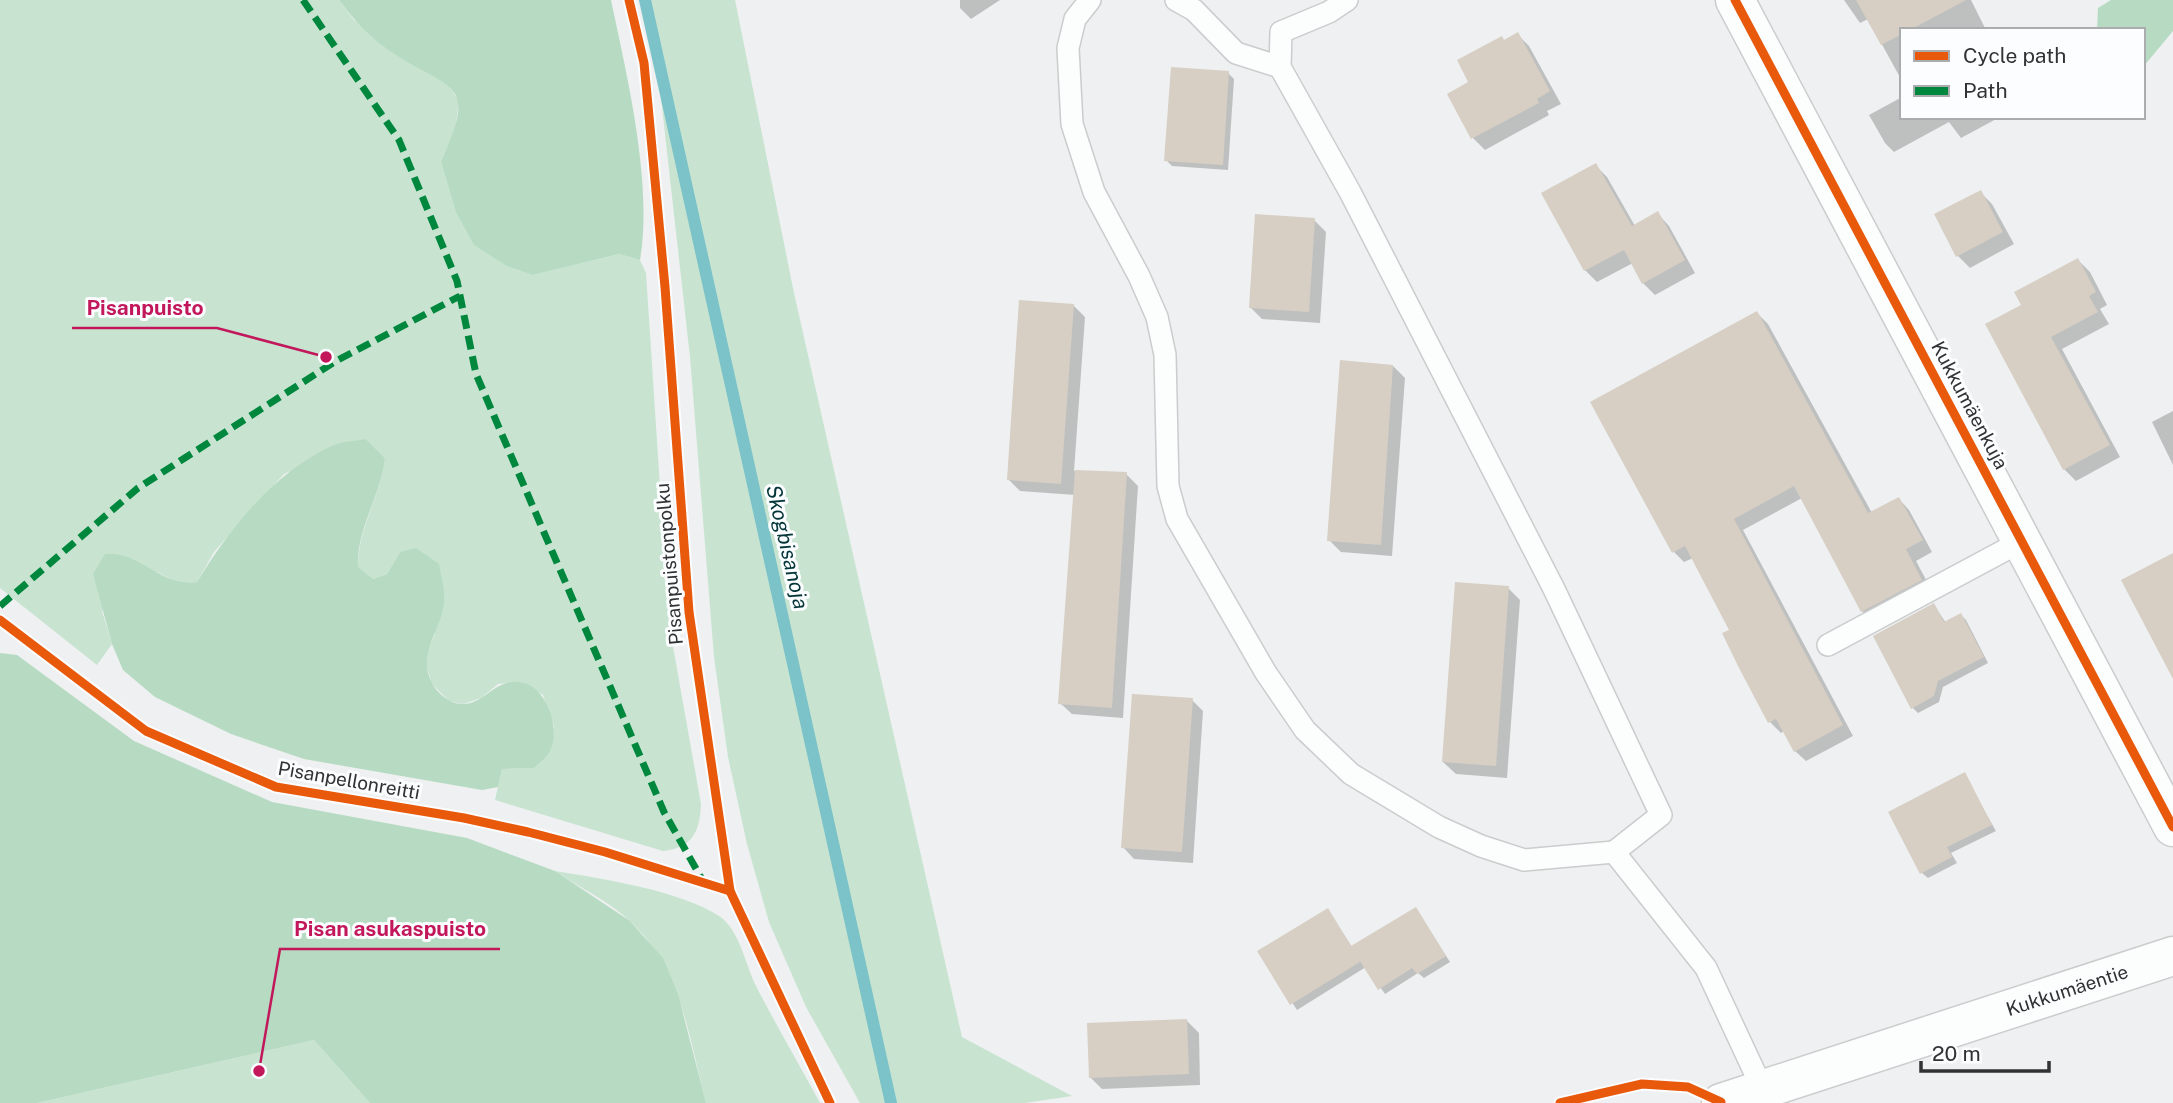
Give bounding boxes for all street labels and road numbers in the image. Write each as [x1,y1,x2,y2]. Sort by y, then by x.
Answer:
street label: Kukkumäenkuja [1927,337,2013,473]
street label: Pisanpuistonpolku [651,482,687,646]
street label: Pisanpellonreitti [276,757,422,803]
street label: Kukkumäentie [2003,960,2131,1020]

